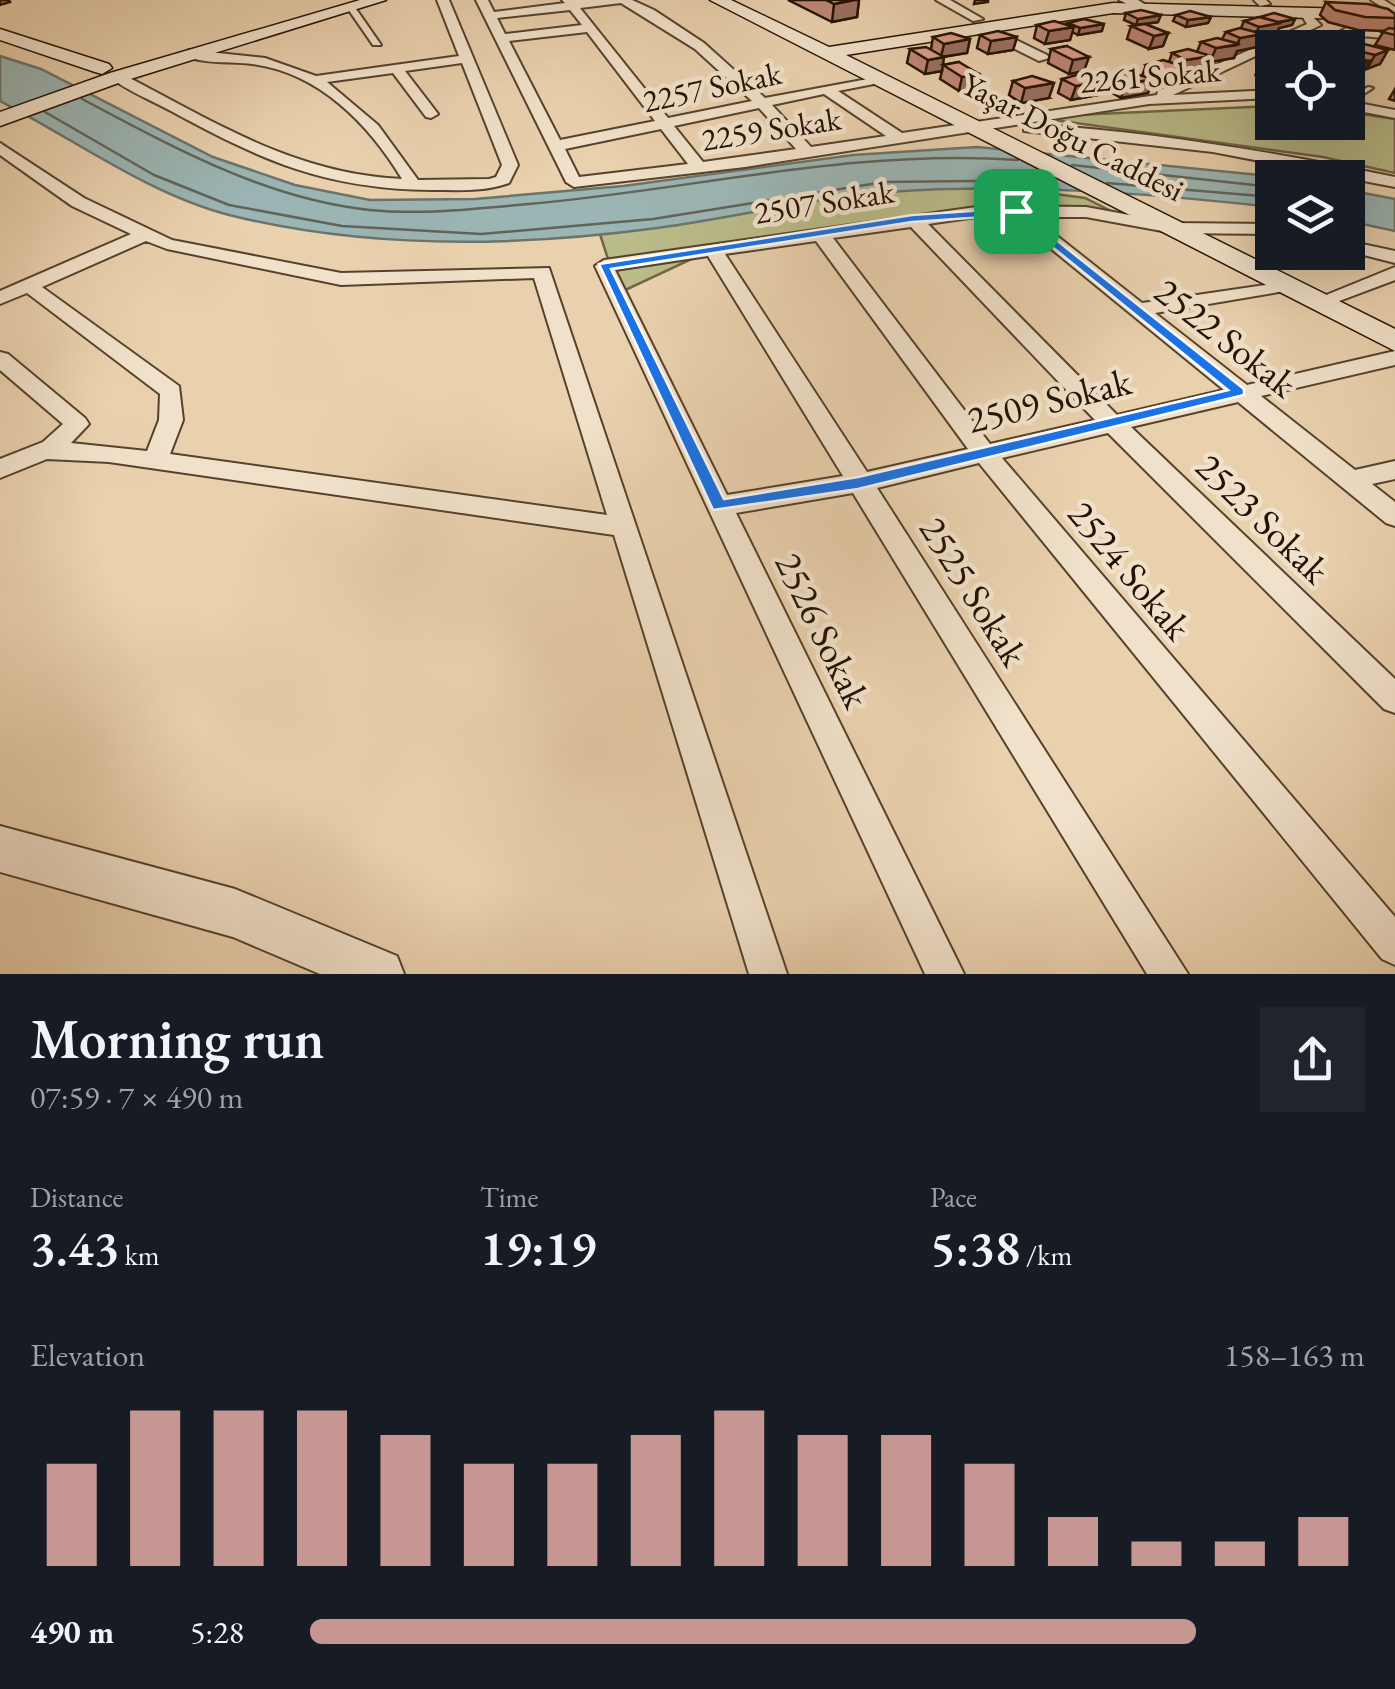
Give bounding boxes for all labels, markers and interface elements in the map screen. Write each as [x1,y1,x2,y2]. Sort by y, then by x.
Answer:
map controls [1255,30,1365,270]
button: locate [1255,30,1365,140]
street label: 2261 Sokak [1078,49,1223,103]
street label: 2257 Sokak [639,52,786,122]
street label: Yaşar Doğu Caddesi [955,63,1191,211]
street label: 2259 Sokak [698,97,845,161]
button: layers [1255,160,1365,270]
pin [974,169,1059,254]
street label: 2507 Sokak [751,170,898,234]
icon: arrive [989,184,1044,239]
street label: 2522 Sokak [1145,266,1308,409]
street label: 2509 Sokak [962,356,1137,444]
street label: 2523 Sokak [1186,442,1341,595]
street label: 2524 Sokak [1057,490,1203,651]
street label: 2525 Sokak [909,507,1040,676]
street label: 2526 Sokak [764,544,882,717]
text: Morning run [30,1003,324,1074]
button: share [1260,1007,1365,1112]
text: 07:59 · 7 × 490 m [30,1076,243,1118]
text: Distance [30,1179,124,1215]
text: Time [480,1179,538,1215]
text: Pace [930,1179,977,1215]
text: 3.43 [30,1215,119,1280]
text: 19:19 [480,1215,596,1280]
text: 5:38 [930,1215,1021,1280]
text: km [119,1237,160,1273]
text: /km [1021,1237,1072,1273]
text: Elevation [30,1334,145,1376]
text: 158–163 m [1224,1334,1365,1376]
text: 490 m [30,1611,114,1653]
text: 5:28 [190,1611,244,1653]

